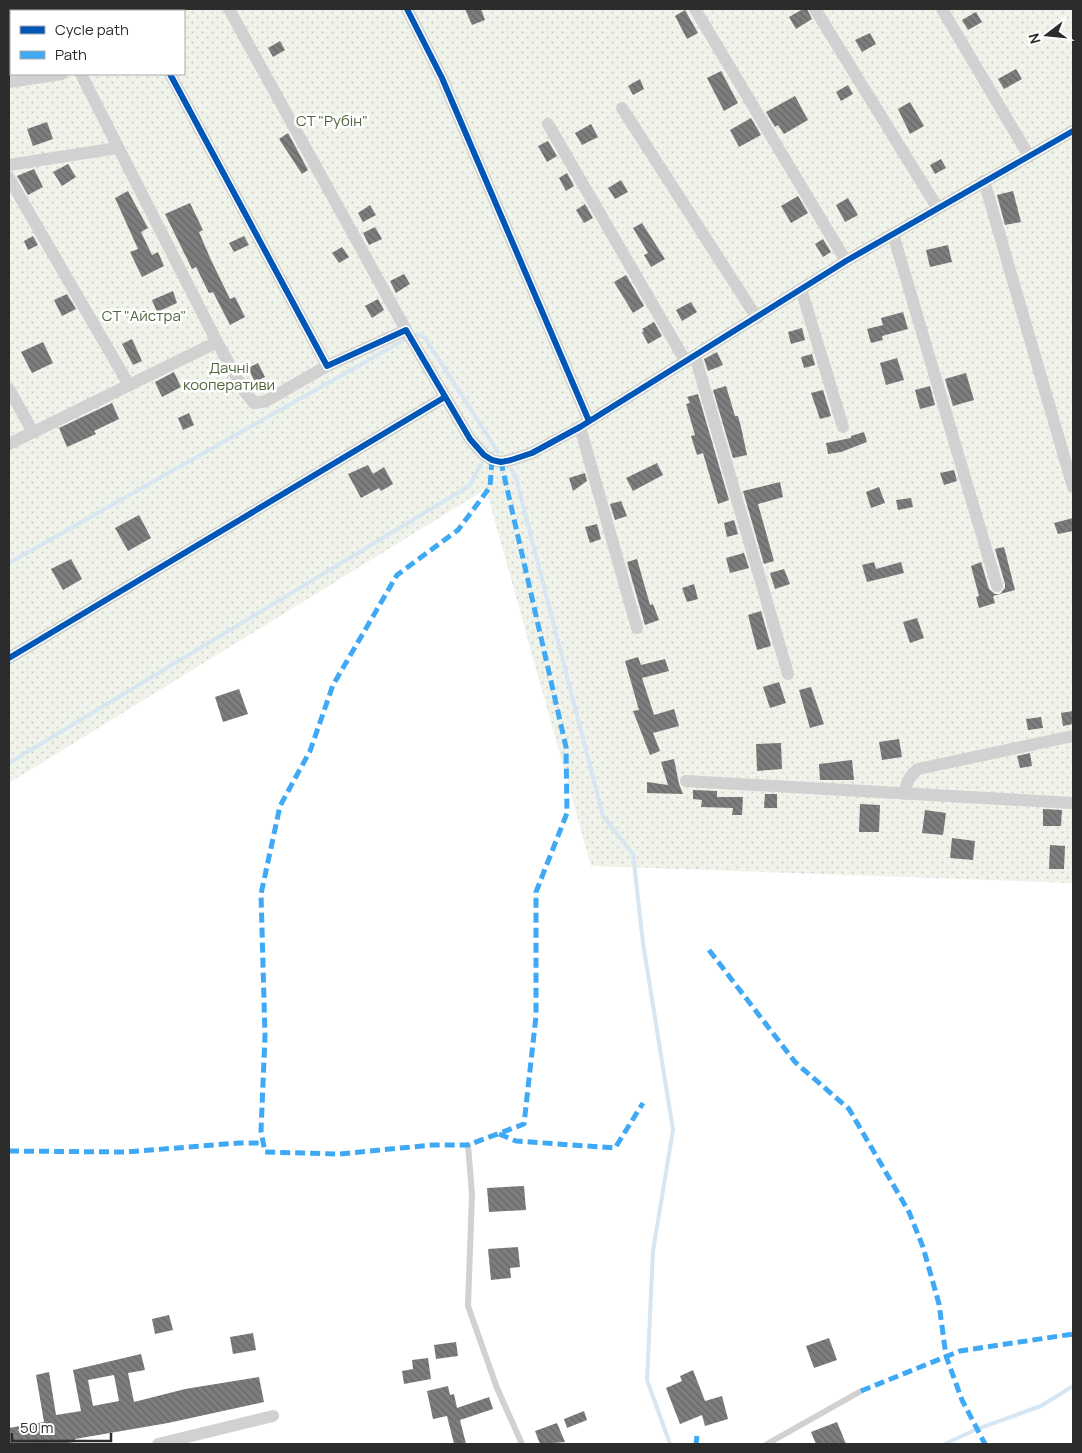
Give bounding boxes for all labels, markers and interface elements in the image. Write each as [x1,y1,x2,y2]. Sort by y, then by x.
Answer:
legend [10,10,185,75]
north arrow [1022,10,1072,60]
text: Cycle path [55,19,129,40]
text: N [1024,31,1045,46]
text: Path [55,44,87,65]
park label: СТ "Рубін" [296,110,368,131]
park label: СТ "Айстра" [102,305,186,326]
park label: Дачні кооперативи [183,357,275,395]
scale bar [12,1410,111,1442]
text: 50 m [20,1417,54,1438]

